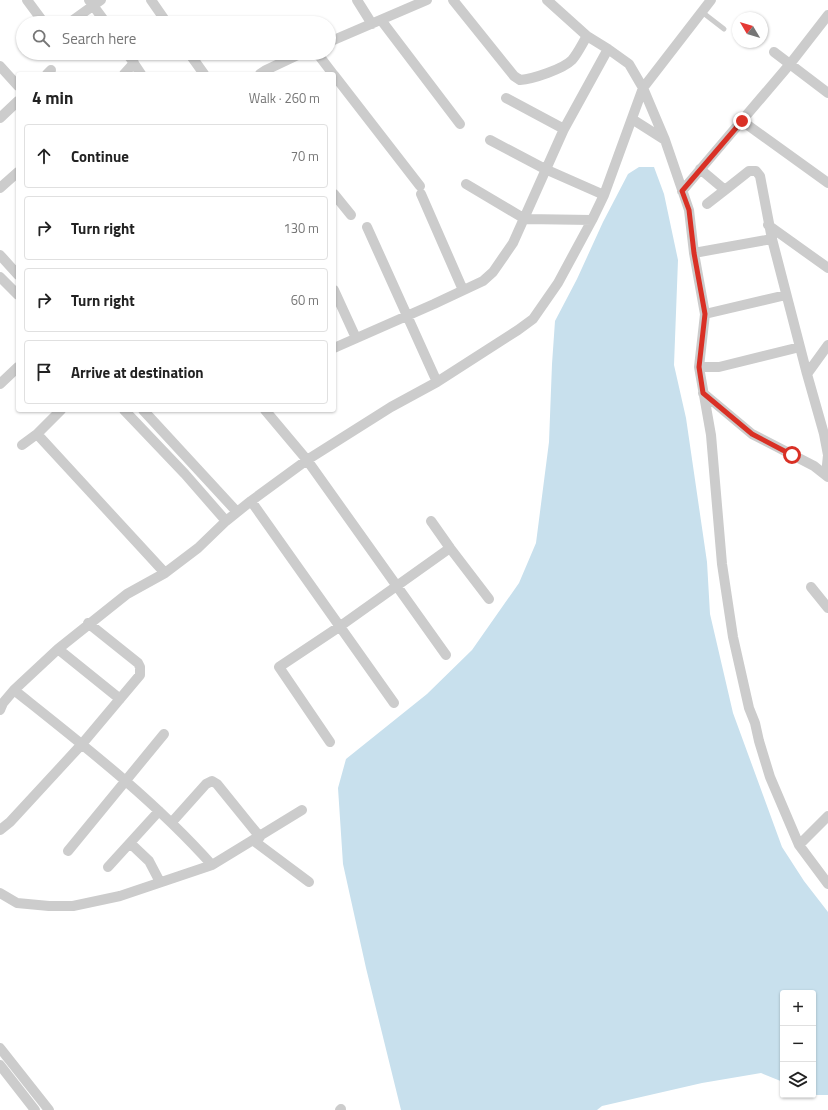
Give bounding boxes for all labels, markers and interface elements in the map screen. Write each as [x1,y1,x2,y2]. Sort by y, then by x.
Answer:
north arrow [732,12,768,48]
search box [16,16,336,60]
icon: search [30,27,52,49]
text: Search here [62,27,136,50]
text: 4 min [32,85,73,111]
text: Walk · 260 m [249,88,320,108]
route end [733,112,751,130]
icon: ahead [33,145,55,167]
text: Continue [71,145,129,168]
text: 70 m [291,146,319,166]
icon: right [33,217,55,239]
text: Turn right [71,217,135,240]
text: 130 m [283,218,319,238]
icon: right [33,289,55,311]
text: Turn right [71,289,135,312]
text: 60 m [291,290,319,310]
icon: arrive [33,361,55,383]
text: Arrive at destination [71,361,204,384]
route start [783,446,801,464]
map controls [780,990,816,1098]
button: + [780,990,816,1026]
button: − [780,1026,816,1062]
button: layers [780,1062,816,1098]

